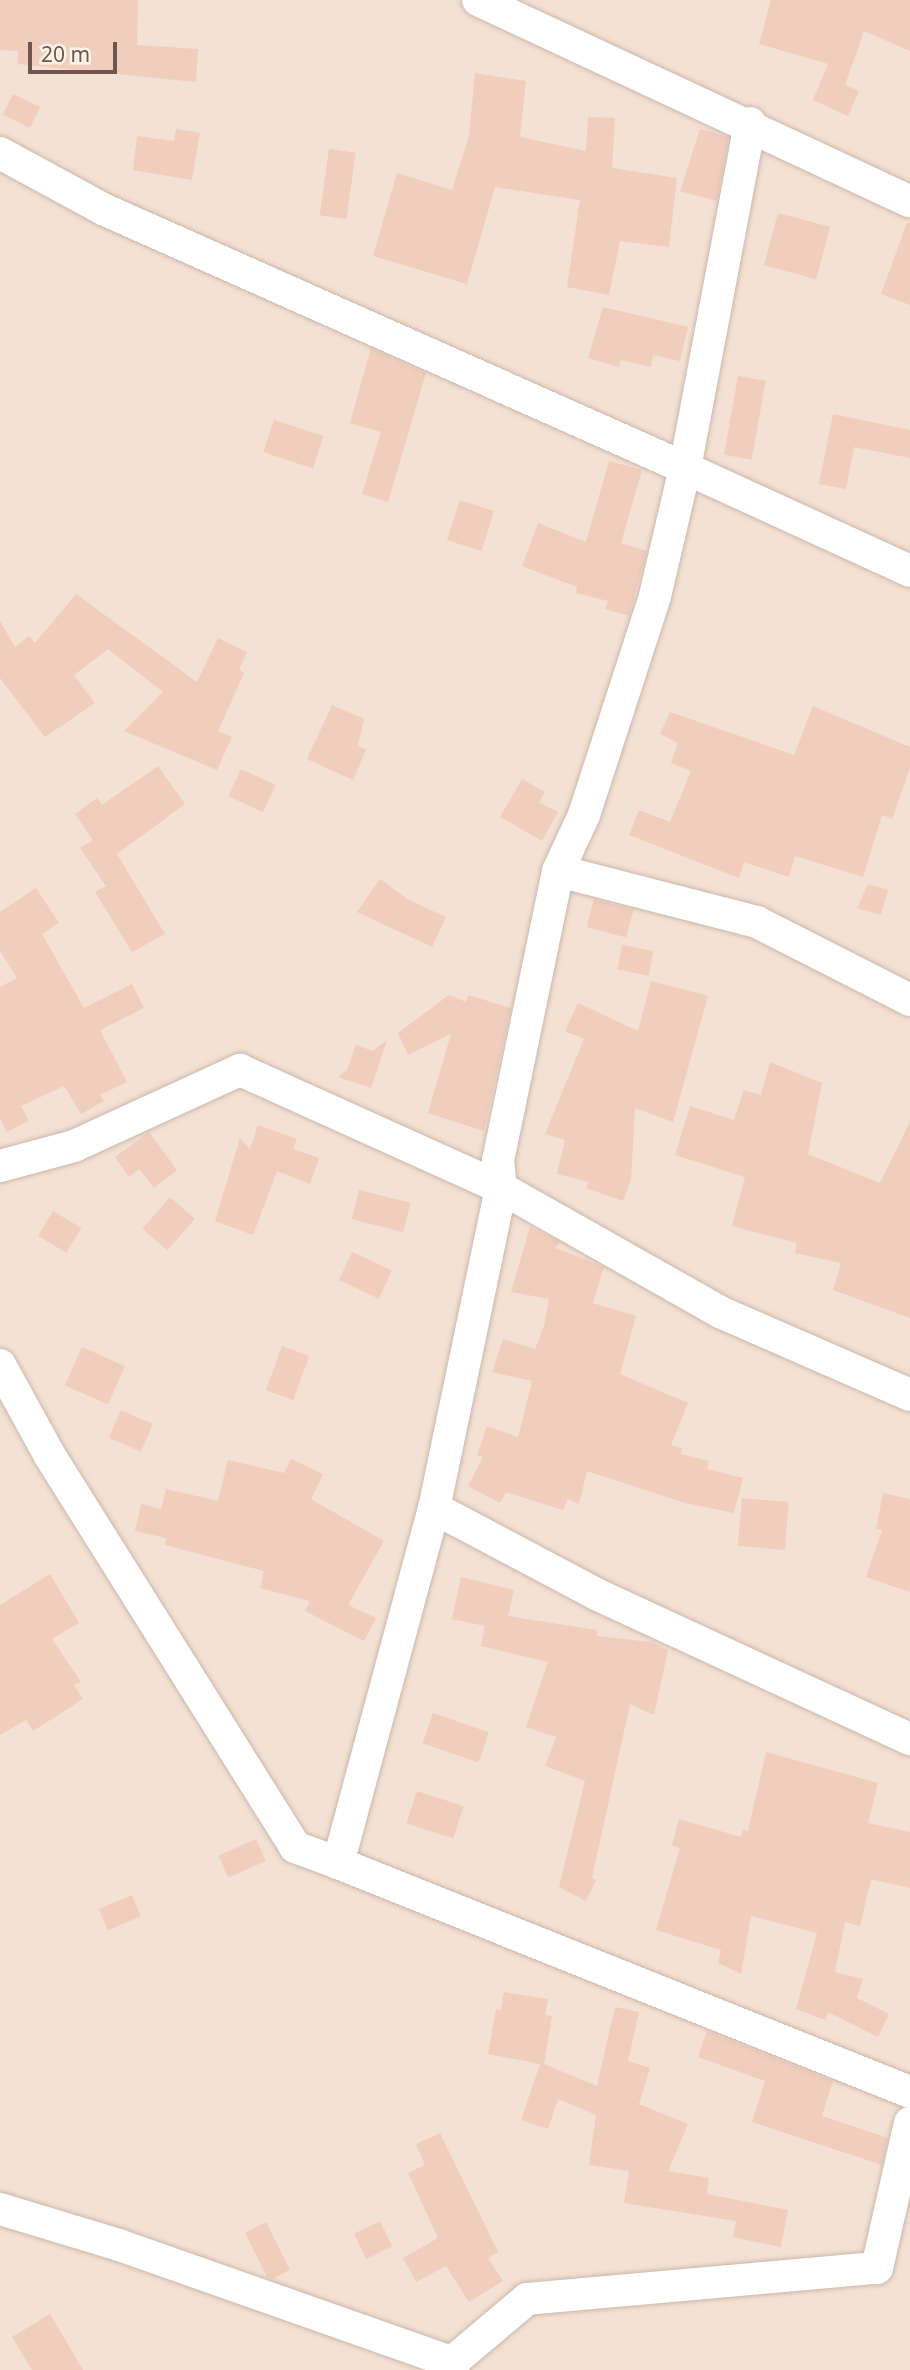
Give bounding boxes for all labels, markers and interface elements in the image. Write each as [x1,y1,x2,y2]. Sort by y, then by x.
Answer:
scale bar [32,28,121,72]
text: 20 m [41,40,90,68]

